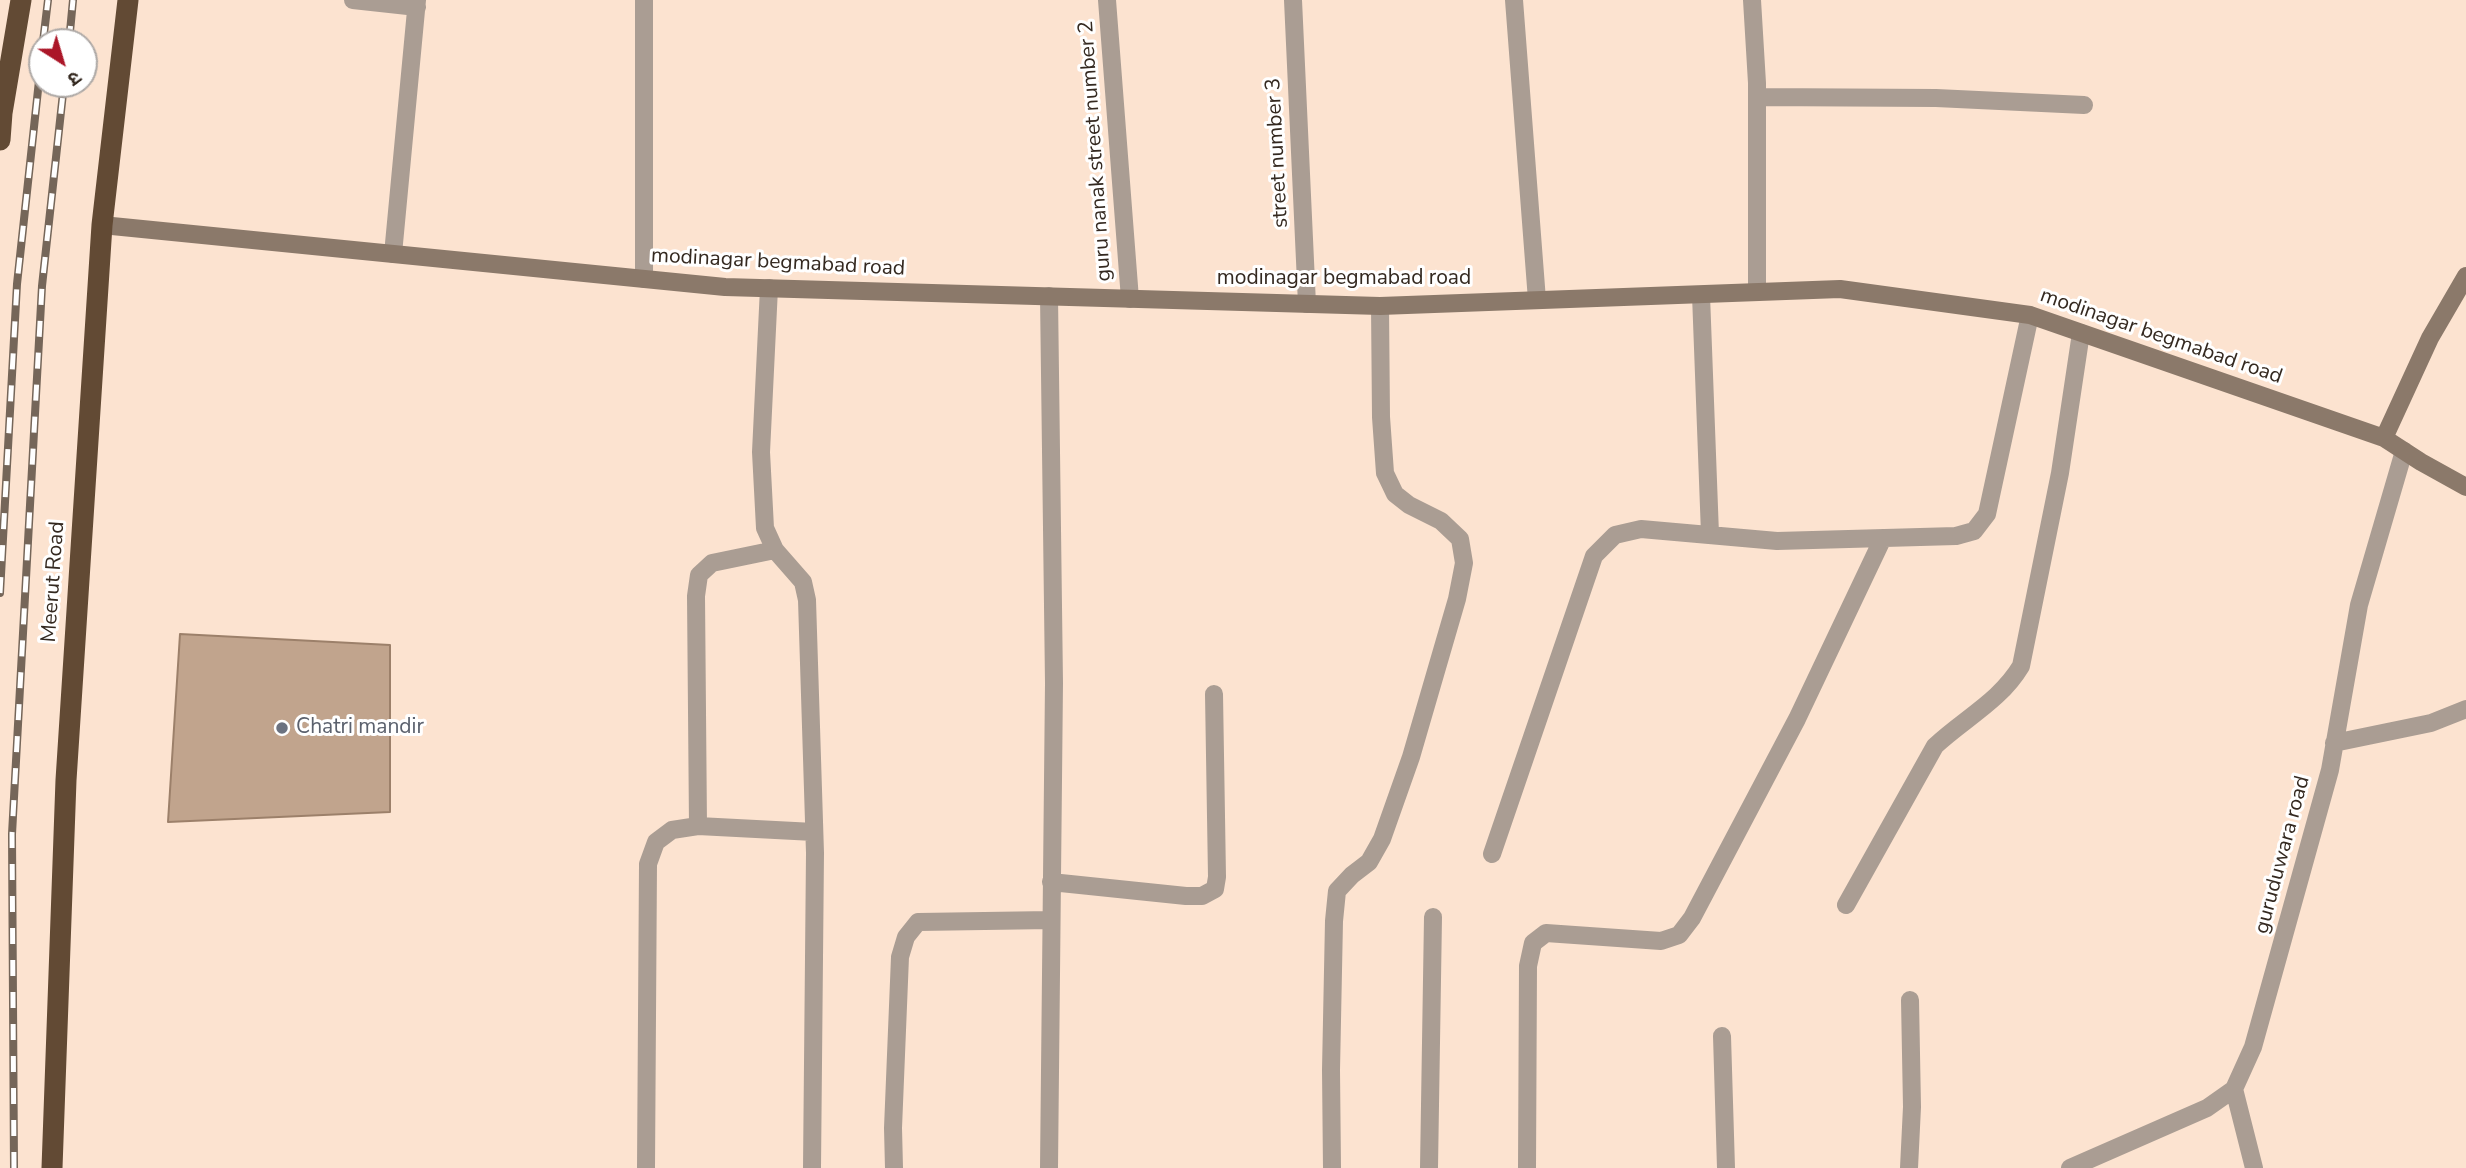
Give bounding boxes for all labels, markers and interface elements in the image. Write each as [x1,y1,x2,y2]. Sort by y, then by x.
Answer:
street label: guru nanak street number 2 [1074,20,1118,282]
north arrow [28,28,98,98]
text: उ [62,64,87,92]
street label: street number 3 [1261,77,1295,229]
street label: modinagar begmabad road [650,244,906,282]
street label: modinagar begmabad road [1217,266,1471,292]
street label: modinagar begmabad road [2037,284,2285,390]
street label: Meerut Road [37,521,71,643]
place label: Chatri mandir [296,715,424,741]
marker: Chatri mandir [274,720,290,736]
street label: guruduwara road [2250,773,2316,937]

